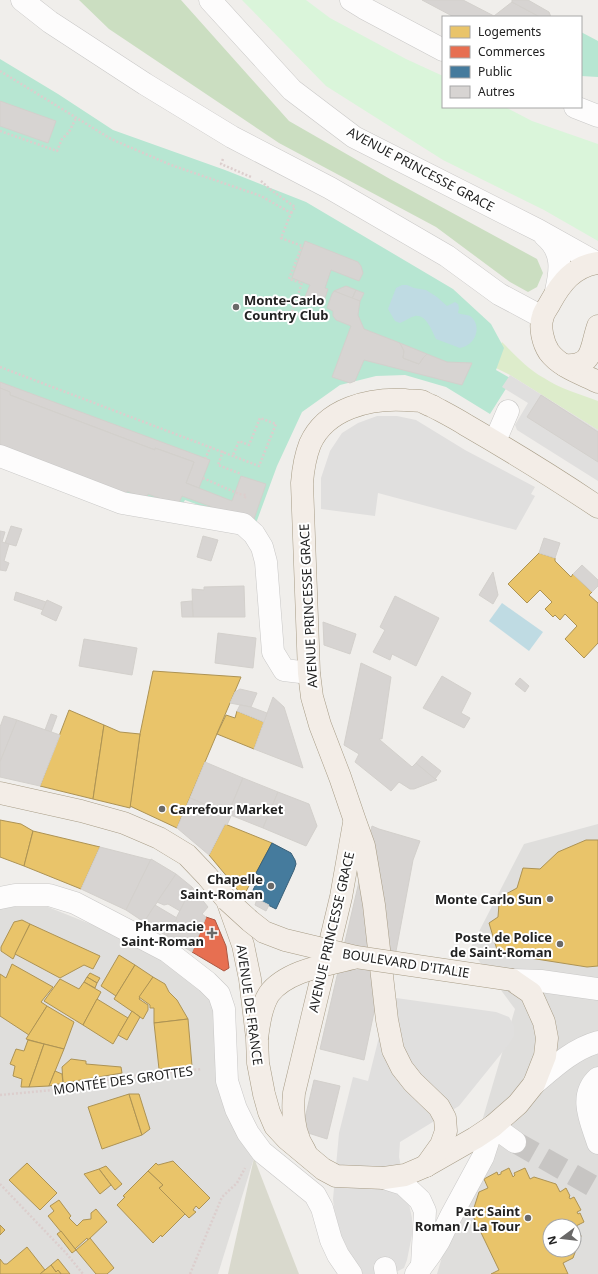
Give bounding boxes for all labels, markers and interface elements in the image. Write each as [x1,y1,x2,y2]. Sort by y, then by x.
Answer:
legend [442,16,582,108]
text: Logements [478,23,541,40]
text: Commerces [478,43,545,60]
text: Public [478,63,512,80]
text: Autres [478,83,515,100]
street label: AVENUE PRINCESSE GRACE [344,122,498,216]
place label: Monte-Carlo Country Club [244,291,329,324]
marker: Monte-Carlo Country Club [231,302,241,312]
street label: AVENUE PRINCESSE GRACE [295,523,321,689]
place label: Carrefour Market [170,800,284,818]
marker: Carrefour Market [157,804,167,814]
street label: AVENUE PRINCESSE GRACE [304,850,358,1014]
place label: Chapelle Saint-Roman [180,870,263,903]
marker: Chapelle Saint-Roman [266,881,276,891]
place label: Monte Carlo Sun [435,890,542,908]
marker: Monte Carlo Sun [545,894,555,904]
place label: Pharmacie Saint-Roman [121,917,204,950]
marker: Pharmacie Saint-Roman [207,928,217,938]
place label: Poste de Police de Saint-Roman [450,928,552,961]
marker: Poste de Police de Saint-Roman [555,939,565,949]
street label: AVENUE DE FRANCE [233,944,267,1066]
street label: BOULEVARD D'ITALIE [341,944,471,982]
street label: MONTÉE DES GROTTES [52,1061,194,1099]
place label: Parc Saint Roman / La Tour [415,1202,520,1235]
marker: Parc Saint Roman / La Tour [523,1213,533,1223]
north arrow [542,1218,582,1258]
text: N [543,1234,560,1247]

